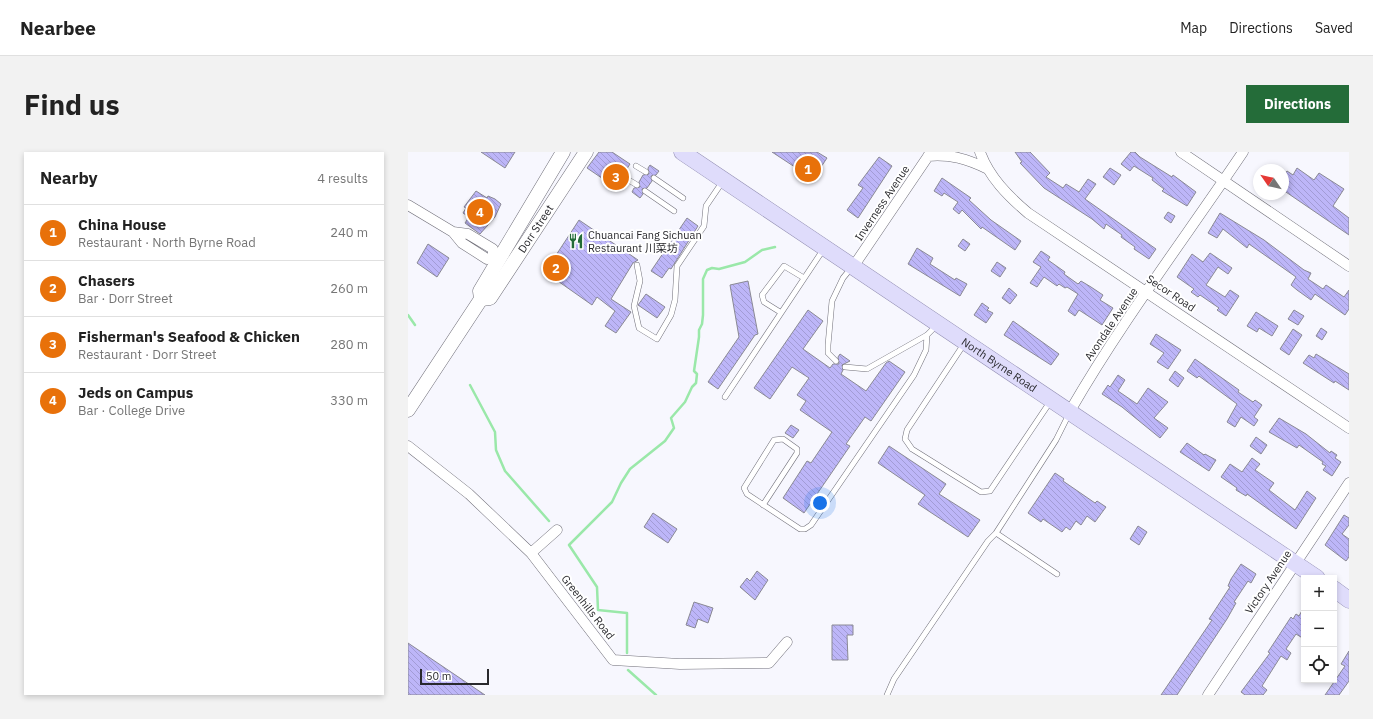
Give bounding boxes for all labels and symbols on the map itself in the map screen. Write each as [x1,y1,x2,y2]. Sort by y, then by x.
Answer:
pin: 1 [795,154,821,184]
pin: 3 [603,162,629,192]
street label: Inverness Avenue [852,163,912,243]
north arrow [1253,164,1289,200]
pin: 4 [467,197,493,227]
street label: Dorr Street [515,202,556,255]
place label: Chuancai Fang Sichuan Restaurant 川菜坊 [588,228,702,255]
restaurant icon: Chuancai Fang Sichuan Restaurant 川菜坊 [567,232,585,250]
pin: 2 [543,253,569,283]
street label: Secor Road [1144,272,1198,314]
street label: Avondale Avenue [1081,285,1141,363]
street label: North Byrne Road [959,335,1040,395]
your location [810,493,830,513]
street label: Victory Avenue [1242,547,1294,617]
street label: Greenhills Road [558,572,618,642]
scale bar [420,667,489,686]

